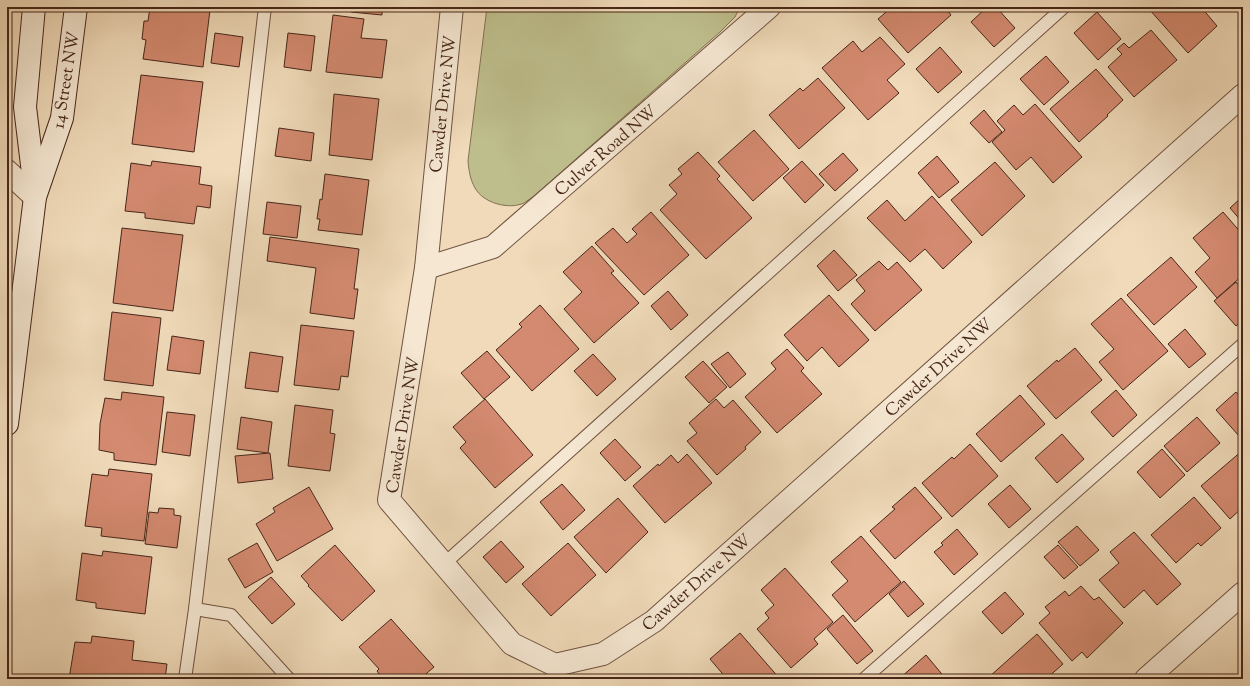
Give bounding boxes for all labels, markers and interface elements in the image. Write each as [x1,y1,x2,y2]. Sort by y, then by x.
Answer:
street label: 14 Street NW [47,30,87,131]
street label: Cawder Drive NW [425,34,463,174]
street label: Culver Road NW [550,100,663,203]
street label: Cawder Drive NW [880,313,999,423]
street label: Cawder Drive NW [381,355,427,495]
street label: Cawder Drive NW [638,529,757,638]

